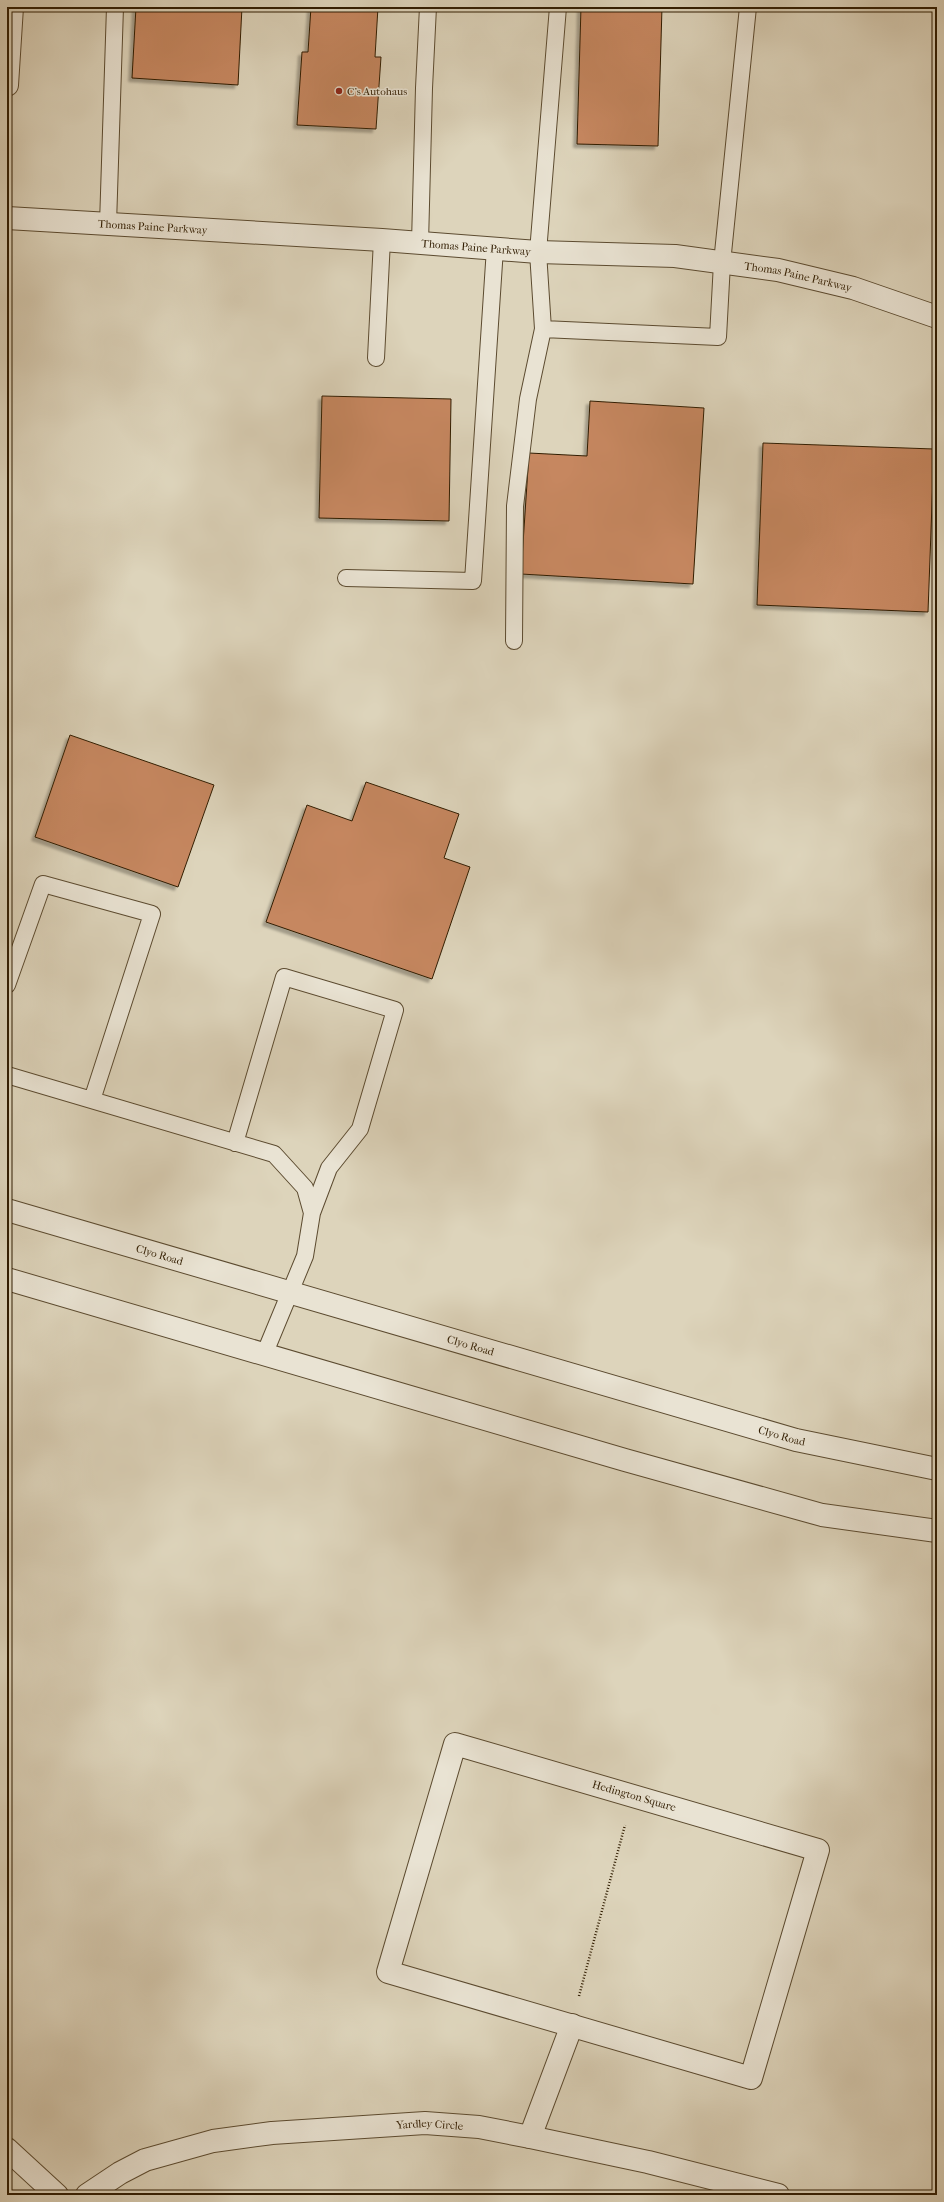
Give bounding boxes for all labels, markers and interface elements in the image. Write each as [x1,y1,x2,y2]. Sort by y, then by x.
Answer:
place label: C's Autohaus [347,85,407,98]
marker: C's Autohaus [334,86,344,96]
street label: Thomas Paine Parkway [98,217,209,236]
street label: Thomas Paine Parkway [421,237,532,258]
street label: Thomas Paine Parkway [743,259,854,294]
street label: Clyo Road [135,1241,186,1268]
street label: Clyo Road [446,1332,497,1358]
street label: Clyo Road [757,1423,807,1448]
street label: Hedington Square [591,1778,678,1814]
street label: Yardley Circle [395,2116,464,2132]

